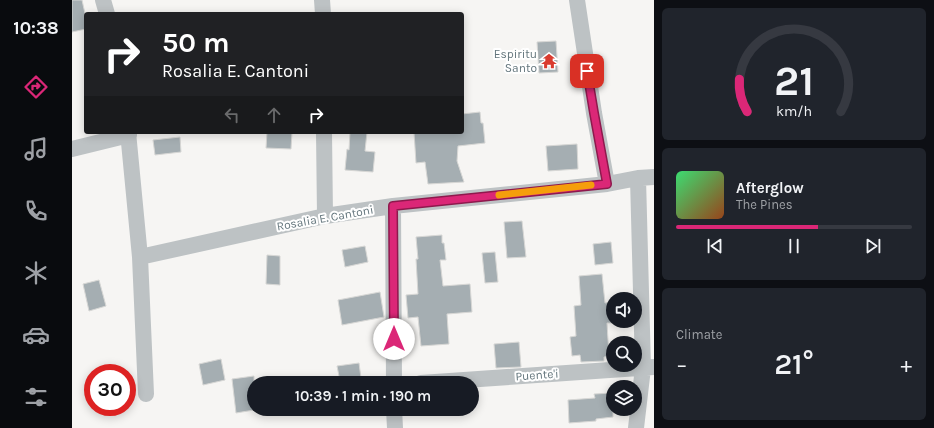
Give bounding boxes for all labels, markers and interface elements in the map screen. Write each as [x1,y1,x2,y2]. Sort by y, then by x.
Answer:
text: 10:38 [13,17,59,39]
text: 50 m [162,26,230,59]
icon: right [96,28,148,80]
place label: Espiritu Santo [494,47,537,75]
temple icon: Espiritu Santo [540,52,558,70]
pin [570,54,604,88]
text: 21 [774,57,814,105]
text: Rosalia E. Cantoni [162,60,309,82]
icon: arrive [576,60,598,82]
icon: directions [22,73,50,101]
text: km/h [776,103,812,120]
icon: left [221,104,243,126]
icon: ahead [263,104,285,126]
icon: right [305,104,327,126]
icon: music [22,135,50,163]
text: Afterglow [736,179,804,197]
icon: phone [22,197,50,225]
text: The Pines [736,197,793,212]
street label: Rosalia E. Cantoni [276,203,374,233]
icon: previous [704,235,726,257]
icon: pause [783,235,805,257]
icon: next [862,235,884,257]
icon: climate [22,259,50,287]
map controls [606,292,642,416]
button: sound [606,292,642,328]
position arrow [373,318,415,360]
icon: car [22,321,50,349]
text: Climate [676,327,722,342]
button: search [606,336,642,372]
text: 21° [774,346,814,382]
text: − [676,352,688,378]
text: + [900,352,912,378]
speed limit sign: 30 [84,364,136,416]
street label: Puente'i [515,367,559,383]
button: layers [606,380,642,416]
icon: filters [22,383,50,411]
text: 10:39 · 1 min · 190 m [295,387,431,405]

